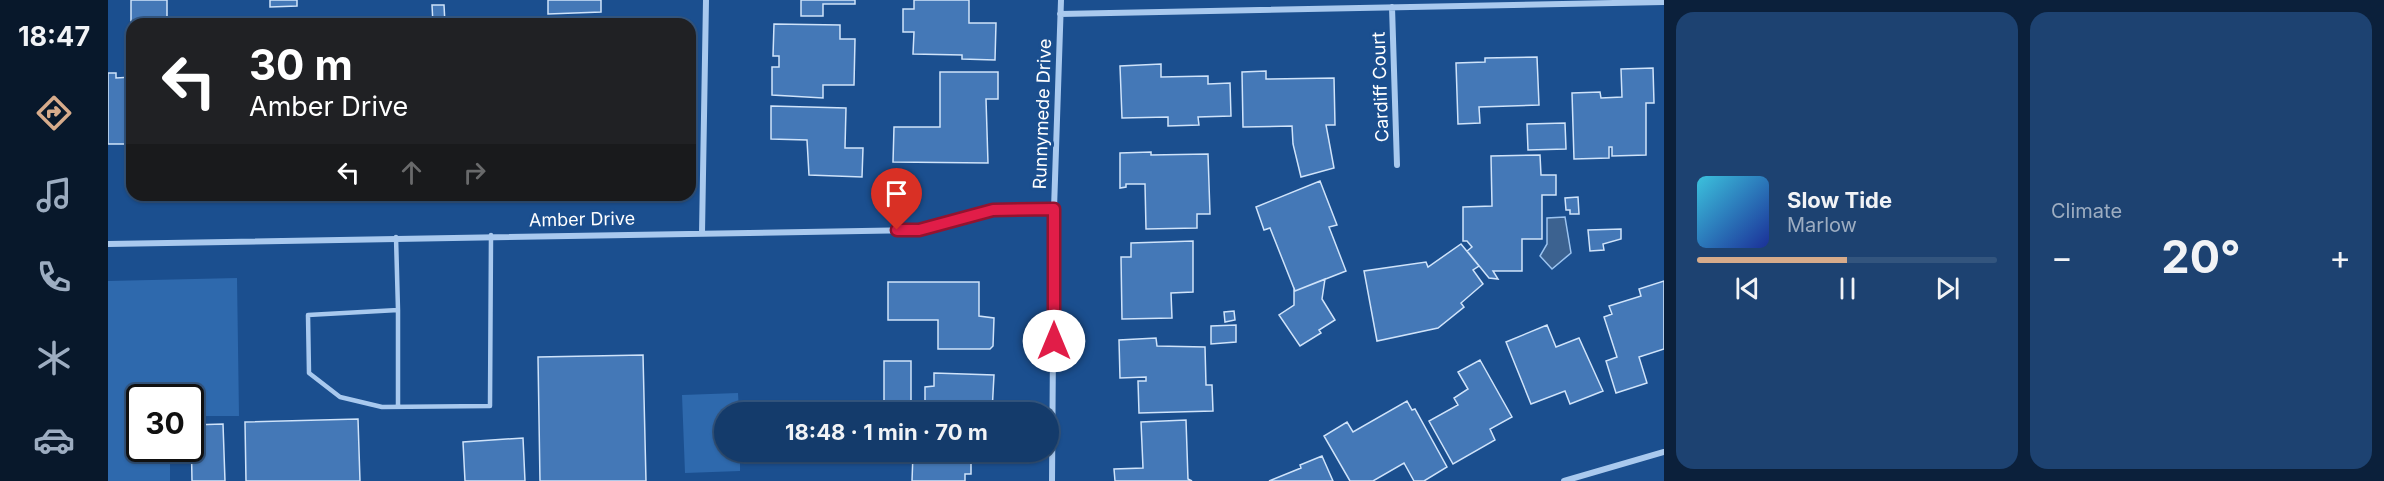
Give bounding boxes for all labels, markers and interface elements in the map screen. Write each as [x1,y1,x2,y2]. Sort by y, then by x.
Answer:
text: 18:47 [18,20,90,53]
street label: Cardiff Court [1368,31,1392,143]
street label: Runnymede Drive [1029,38,1055,190]
text: 30 m [249,39,353,90]
icon: left [150,42,228,120]
text: Amber Drive [249,90,408,123]
icon: directions [33,92,75,134]
icon: left [332,156,365,189]
icon: ahead [395,156,428,189]
icon: right [458,156,491,189]
pin [871,168,922,230]
icon: music [33,174,75,216]
icon: arrive [880,177,913,210]
text: Slow Tide [1787,187,1892,213]
text: Climate [2051,199,2122,223]
street label: Amber Drive [529,208,635,230]
text: Marlow [1787,213,1857,237]
text: 20° [2161,229,2241,284]
text: − [2051,237,2073,277]
text: + [2329,237,2351,277]
icon: phone [33,256,75,298]
icon: previous [1731,272,1764,305]
icon: pause [1831,272,1864,305]
icon: next [1931,272,1964,305]
position arrow [1022,309,1086,373]
icon: climate [33,337,75,379]
speed limit sign: 30 [126,384,204,462]
icon: car [33,419,75,461]
text: 18:48 · 1 min · 70 m [785,419,988,445]

